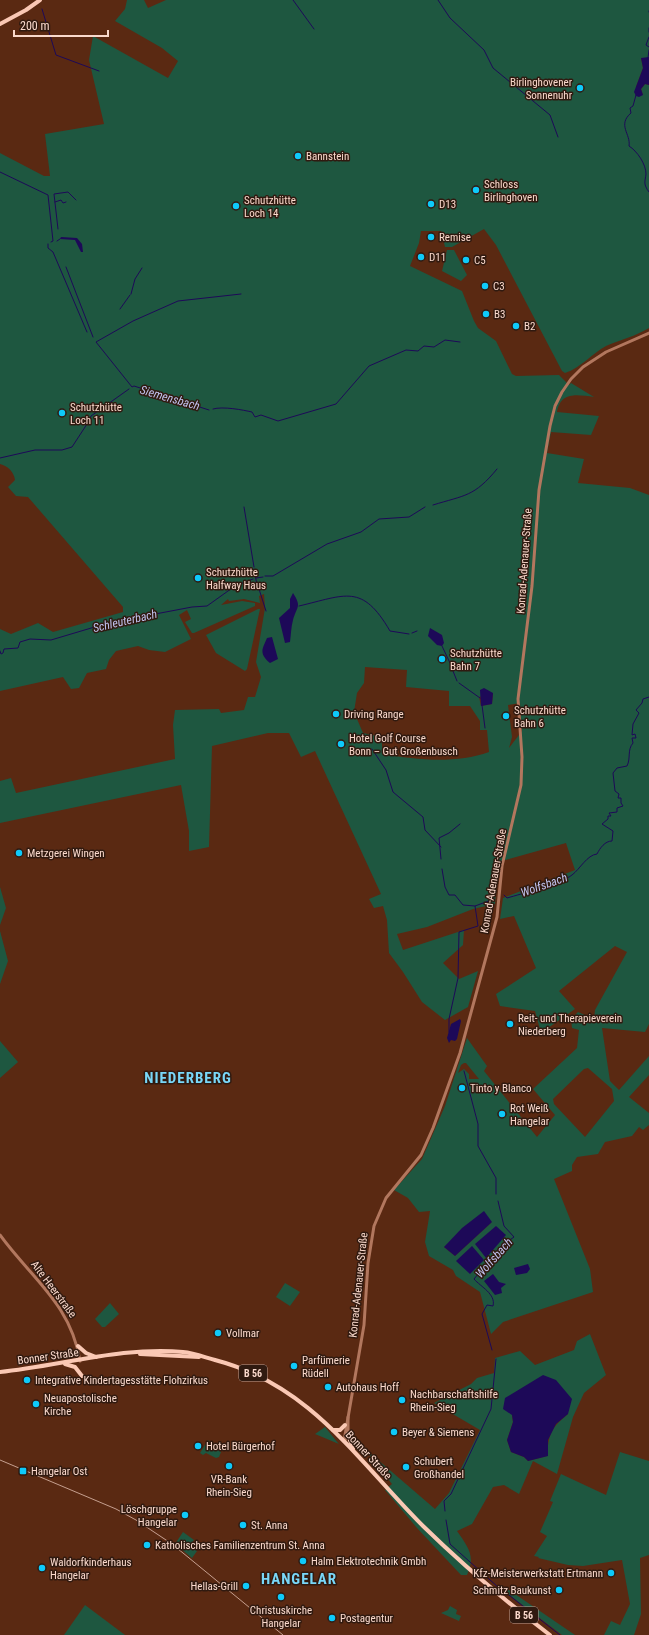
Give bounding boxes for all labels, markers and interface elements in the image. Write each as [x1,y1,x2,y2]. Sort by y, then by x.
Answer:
scale bar [14,12,108,38]
text: 200 m [20,19,50,33]
place label: Birlinghovener Sonnenuhr [510,76,573,102]
marker: Birlinghovener Sonnenuhr [575,83,585,93]
place label: Bannstein [306,150,349,163]
marker: Bannstein [293,151,303,161]
place label: Schloss Birlinghoven [484,178,538,204]
marker: Schloss Birlinghoven [471,185,481,195]
place label: Schutzhütte Loch 14 [244,194,296,220]
place label: D13 [439,198,456,211]
marker: D13 [426,199,436,209]
marker: Schutzhütte Loch 14 [231,201,241,211]
place label: Remise [439,231,471,244]
marker: Remise [426,232,436,242]
place label: D11 [429,251,446,264]
marker: D11 [416,252,426,262]
place label: C5 [474,254,486,267]
marker: C5 [461,255,471,265]
place label: C3 [493,280,505,293]
marker: C3 [480,281,490,291]
place label: B3 [494,308,505,321]
marker: B3 [481,309,491,319]
place label: B2 [524,320,535,333]
marker: B2 [511,321,521,331]
water label: Siemensbach [138,383,202,413]
place label: Schutzhütte Loch 11 [70,401,122,427]
marker: Schutzhütte Loch 11 [57,408,67,418]
street label: Konrad-Adenauer-Straße [514,508,535,614]
place label: Schutzhütte Halfway Haus [206,566,266,592]
marker: Schutzhütte Halfway Haus [193,573,203,583]
water label: Schleuterbach [91,607,159,635]
place label: Schutzhütte Bahn 7 [450,647,502,673]
marker: Schutzhütte Bahn 7 [437,654,447,664]
place label: Schutzhütte Bahn 6 [514,704,566,730]
place label: Driving Range [344,708,404,721]
marker: Driving Range [331,709,341,719]
marker: Schutzhütte Bahn 6 [501,711,511,721]
place label: Hotel Golf Course Bonn – Gut Großenbusch [349,732,458,758]
marker: Hotel Golf Course Bonn – Gut Großenbusch [336,739,346,749]
street label: Konrad-Adenauer-Straße [478,828,509,934]
place label: Metzgerei Wingen [27,847,105,860]
marker: Metzgerei Wingen [14,848,24,858]
water label: Wolfsbach [519,870,570,900]
place label: Reit- und Therapieverein Niederberg [518,1012,622,1038]
marker: Reit- und Therapieverein Niederberg [505,1019,515,1029]
district label: NIEDERBERG [144,1069,232,1087]
place label: Tinto y Blanco [470,1082,532,1095]
marker: Tinto y Blanco [457,1083,467,1093]
place label: Rot Weiß Hangelar [510,1102,550,1128]
marker: Rot Weiß Hangelar [497,1109,507,1119]
street label: Konrad-Adenauer-Straße [347,1232,370,1338]
water label: Wolfsbach [473,1235,516,1281]
street label: Alte Heerstraße [28,1258,79,1320]
place label: Vollmar [226,1327,260,1340]
marker: Vollmar [213,1328,223,1338]
street label: Bonner Straße [17,1346,79,1367]
place label: Parfümerie Rüdell [302,1354,350,1380]
marker: Parfümerie Rüdell [289,1361,299,1371]
road number: B 56 [239,1365,267,1381]
place label: Integrative Kindertagesstätte Flohzirkus [35,1374,208,1387]
marker: Integrative Kindertagesstätte Flohzirkus [22,1375,32,1385]
place label: Autohaus Hoff [336,1381,400,1394]
marker: Autohaus Hoff [323,1382,333,1392]
place label: Nachbarschaftshilfe Rhein-Sieg [410,1388,498,1414]
place label: Neuapostolische Kirche [44,1392,117,1418]
marker: Nachbarschaftshilfe Rhein-Sieg [397,1395,407,1405]
marker: Neuapostolische Kirche [31,1399,41,1409]
place label: Beyer & Siemens [402,1426,474,1439]
marker: Beyer & Siemens [389,1427,399,1437]
street label: Bonner Straße [343,1428,394,1482]
place label: Hotel Bürgerhof [206,1440,275,1453]
marker: Hotel Bürgerhof [193,1441,203,1451]
place label: Schubert Großhandel [414,1455,464,1481]
marker: VR-Bank Rhein-Sieg [224,1461,234,1471]
marker: Schubert Großhandel [401,1462,411,1472]
place label: Hangelar Ost [31,1465,88,1478]
marker: Hangelar Ost [18,1466,28,1476]
place label: VR-Bank Rhein-Sieg [206,1473,252,1499]
place label: Löschgruppe Hangelar [121,1503,178,1529]
marker: Löschgruppe Hangelar [180,1510,190,1520]
place label: St. Anna [251,1519,288,1532]
marker: St. Anna [238,1520,248,1530]
place label: Katholisches Familienzentrum St. Anna [155,1539,325,1552]
marker: Katholisches Familienzentrum St. Anna [142,1540,152,1550]
place label: Halm Elektrotechnik Gmbh [311,1555,426,1568]
place label: Waldorfkinderhaus Hangelar [50,1556,132,1582]
marker: Halm Elektrotechnik Gmbh [298,1556,308,1566]
marker: Waldorfkinderhaus Hangelar [37,1563,47,1573]
place label: Kfz-Meisterwerkstatt Ertmann [473,1567,603,1580]
marker: Kfz-Meisterwerkstatt Ertmann [606,1568,616,1578]
district label: HANGELAR [261,1570,337,1588]
place label: Hellas-Grill [191,1580,238,1593]
marker: Hellas-Grill [241,1581,251,1591]
place label: Schmitz Baukunst [473,1584,551,1597]
marker: Schmitz Baukunst [554,1585,564,1595]
marker: Christuskirche Hangelar [276,1592,286,1602]
place label: Christuskirche Hangelar [250,1604,312,1630]
road number: B 56 [510,1607,538,1623]
place label: Postagentur [340,1612,394,1625]
marker: Postagentur [327,1613,337,1623]

